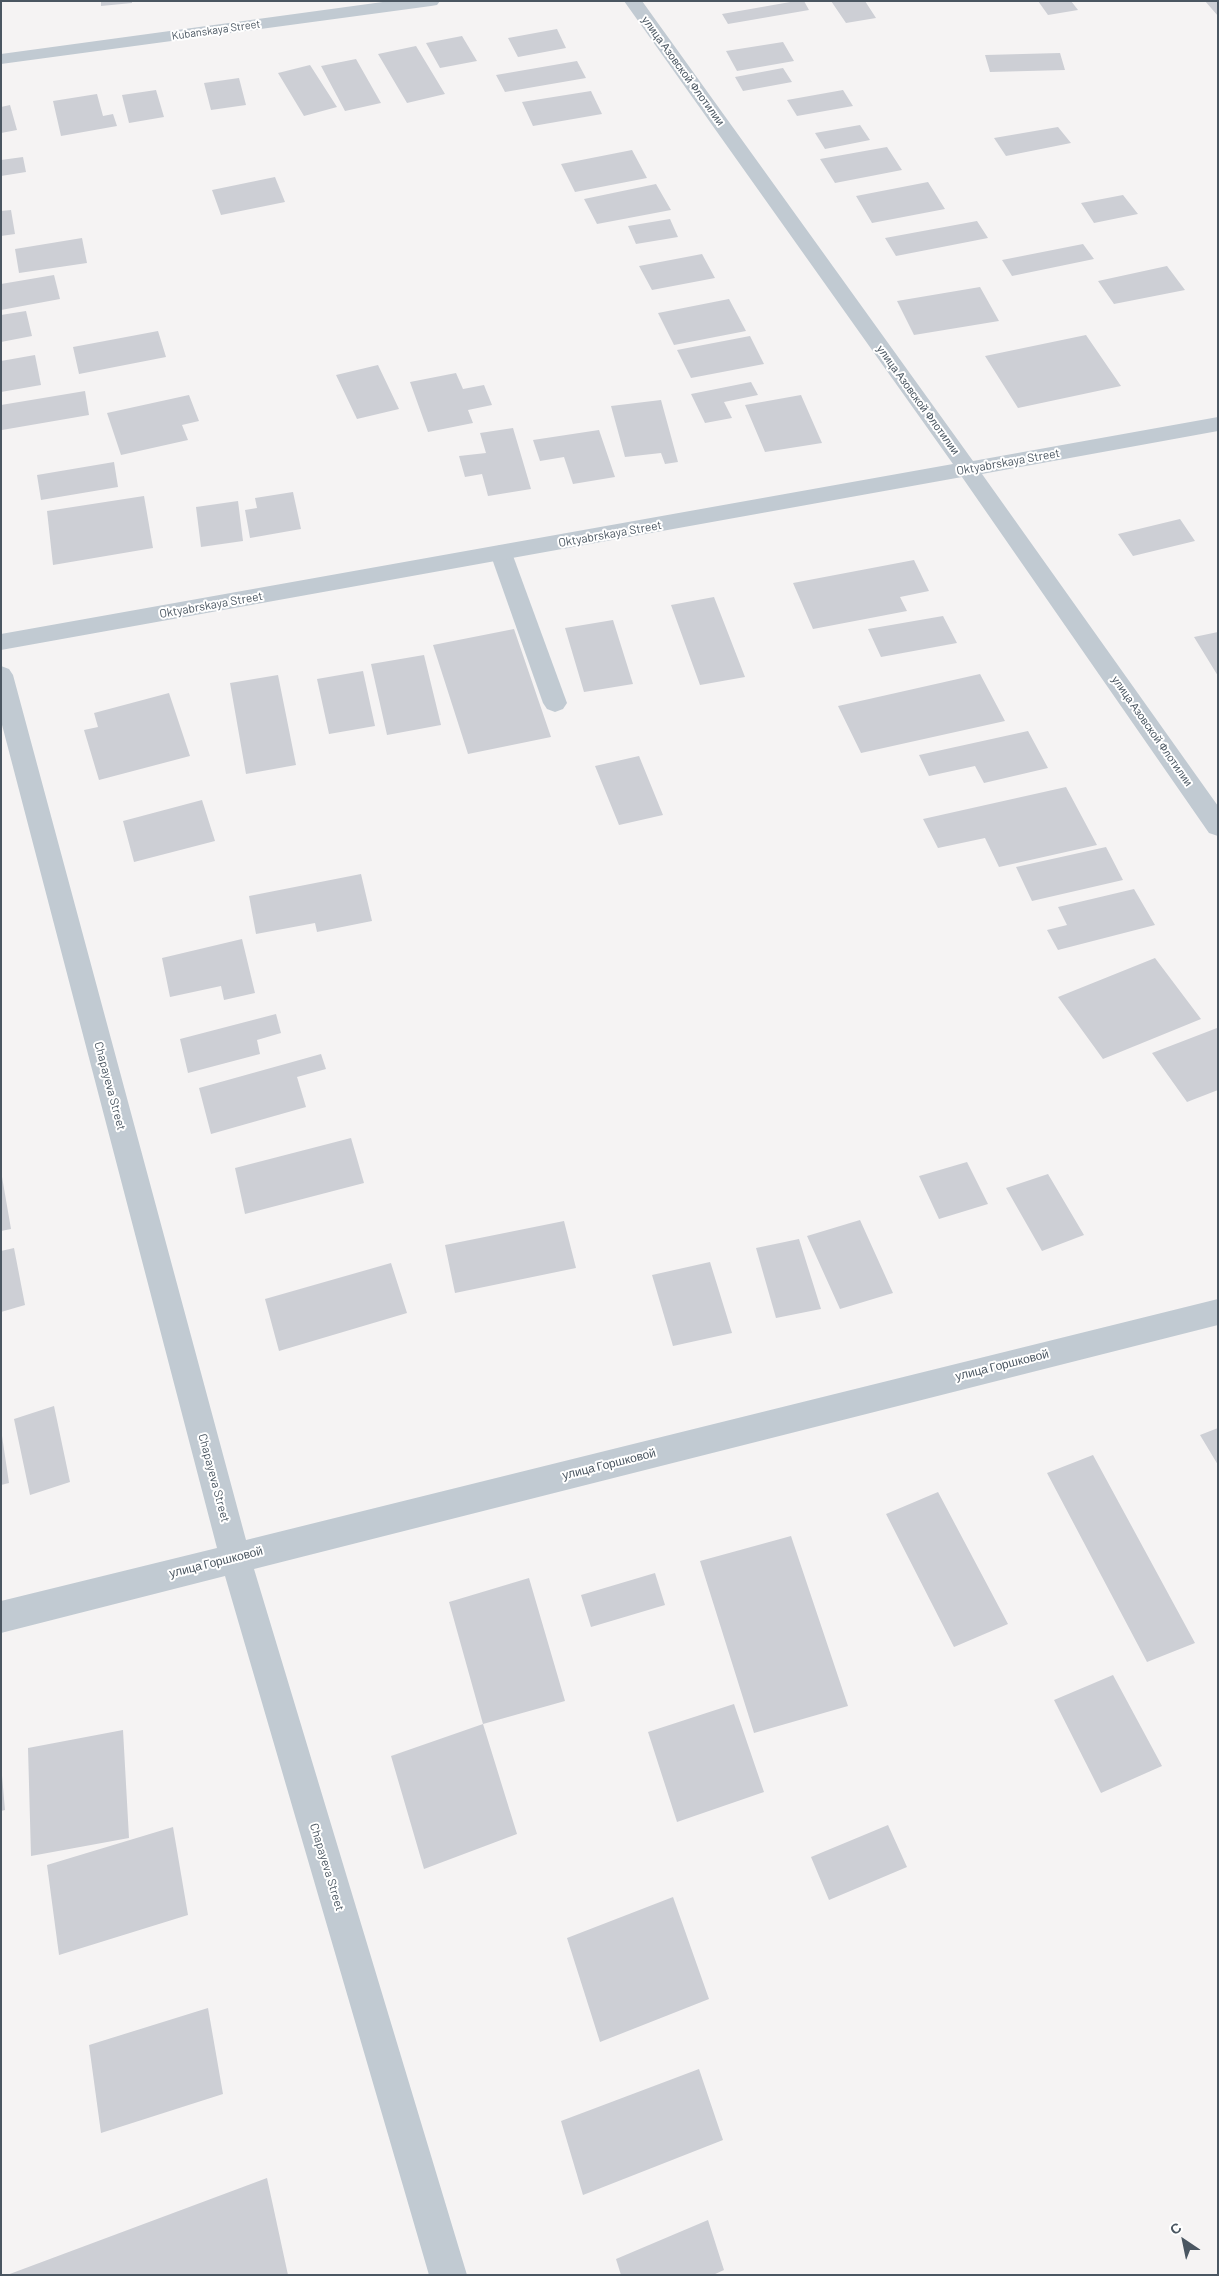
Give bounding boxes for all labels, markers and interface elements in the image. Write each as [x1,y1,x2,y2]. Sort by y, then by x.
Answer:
street label: улица Азовской Флотилии [639,14,727,128]
street label: Kubanskaya Street [171,17,261,43]
street label: улица Азовской Флотилии [874,343,962,457]
street label: Oktyabrskaya Street [955,446,1061,478]
street label: Oktyabrskaya Street [557,518,663,550]
street label: Oktyabrskaya Street [158,589,264,621]
street label: улица Азовской Флотилии [1109,673,1195,789]
street label: Chapayeva Street [91,1040,129,1132]
street label: улица Горшковой [954,1346,1050,1384]
street label: Chapayeva Street [195,1432,233,1524]
street label: улица Горшковой [561,1445,657,1483]
street label: улица Горшковой [168,1543,264,1581]
street label: Chapayeva Street [307,1821,347,1913]
north arrow [1159,2216,1209,2266]
text: С [1166,2218,1184,2238]

